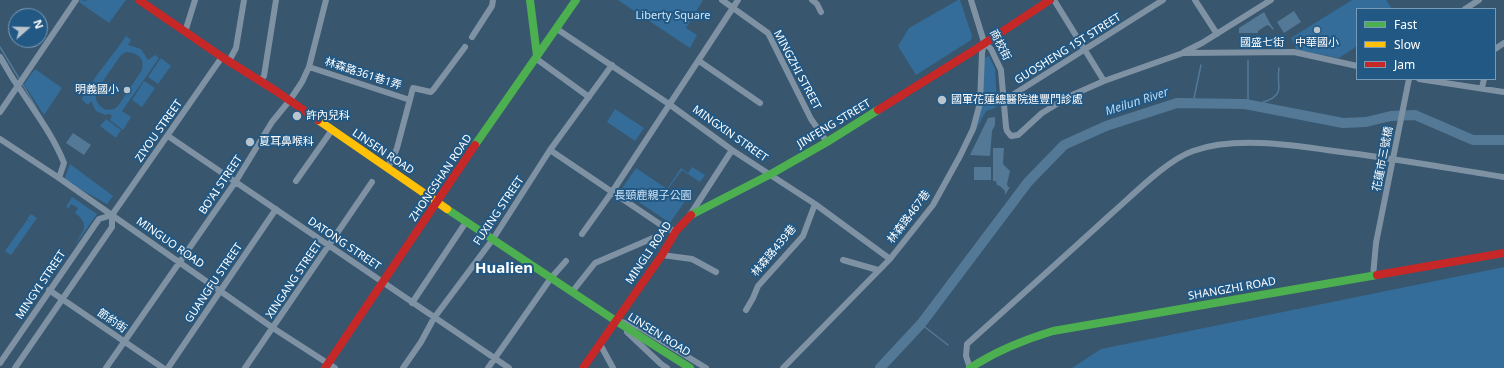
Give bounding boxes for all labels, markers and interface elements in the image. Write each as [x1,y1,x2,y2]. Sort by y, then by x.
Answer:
north arrow [8,8,48,48]
legend [1356,8,1496,80]
park label: Liberty Square [636,9,710,23]
street label: GUOSHENG 1ST STREET [1012,11,1124,87]
text: Fast [1394,16,1417,33]
text: N [30,17,47,31]
marker: 中華國小 [1312,25,1322,35]
street label: 商校街 [987,27,1013,63]
street label: MINGZHI STREET [770,28,824,112]
street label: 國盛七街 [1240,36,1284,50]
place label: 中華國小 [1295,36,1339,50]
text: Slow [1394,36,1420,53]
street label: 林森路361巷1弄 [323,55,403,93]
text: Jam [1394,56,1415,73]
place label: 明義國小 [75,83,119,97]
marker: 明義國小 [122,85,132,95]
water label: Meilun River [1104,85,1170,119]
place label: 國軍花蓮總醫院進豐門診處 [951,93,1083,107]
marker: 國軍花蓮總醫院進豐門診處 [936,94,948,106]
street label: ZIYOU STREET [133,97,185,165]
street label: JINFENG STREET [795,97,873,151]
street label: MINGXIN STREET [690,103,770,165]
place label: 許內兒科 [306,109,350,123]
marker: 許內兒科 [291,110,303,122]
street label: 花蓮市三號橋 [1370,125,1396,193]
street label: LINSEN ROAD [350,127,416,177]
street label: ZHONGSHAN ROAD [407,132,475,224]
place label: 夏耳鼻喉科 [259,135,314,149]
marker: 夏耳鼻喉科 [244,136,256,148]
street label: BO'AI STREET [196,153,246,217]
street label: FUXING STREET [471,174,527,248]
street label: 林森路467巷 [885,188,933,246]
park label: 長頸鹿親子公園 [615,189,691,203]
street label: MINGUO ROAD [134,215,206,271]
street label: DATONG STREET [305,215,383,273]
street label: MINGLI ROAD [623,219,675,287]
street label: 林森路439巷 [749,223,799,279]
street label: XINGANG STREET [263,239,325,321]
street label: GUANGFU STREET [182,241,246,325]
street label: MINGYI STREET [13,248,69,322]
district label: Hualien [475,260,533,278]
street label: SHANGZHI ROAD [1187,275,1277,303]
street label: 節約街 [95,306,129,336]
street label: LINSEN ROAD [625,310,693,360]

